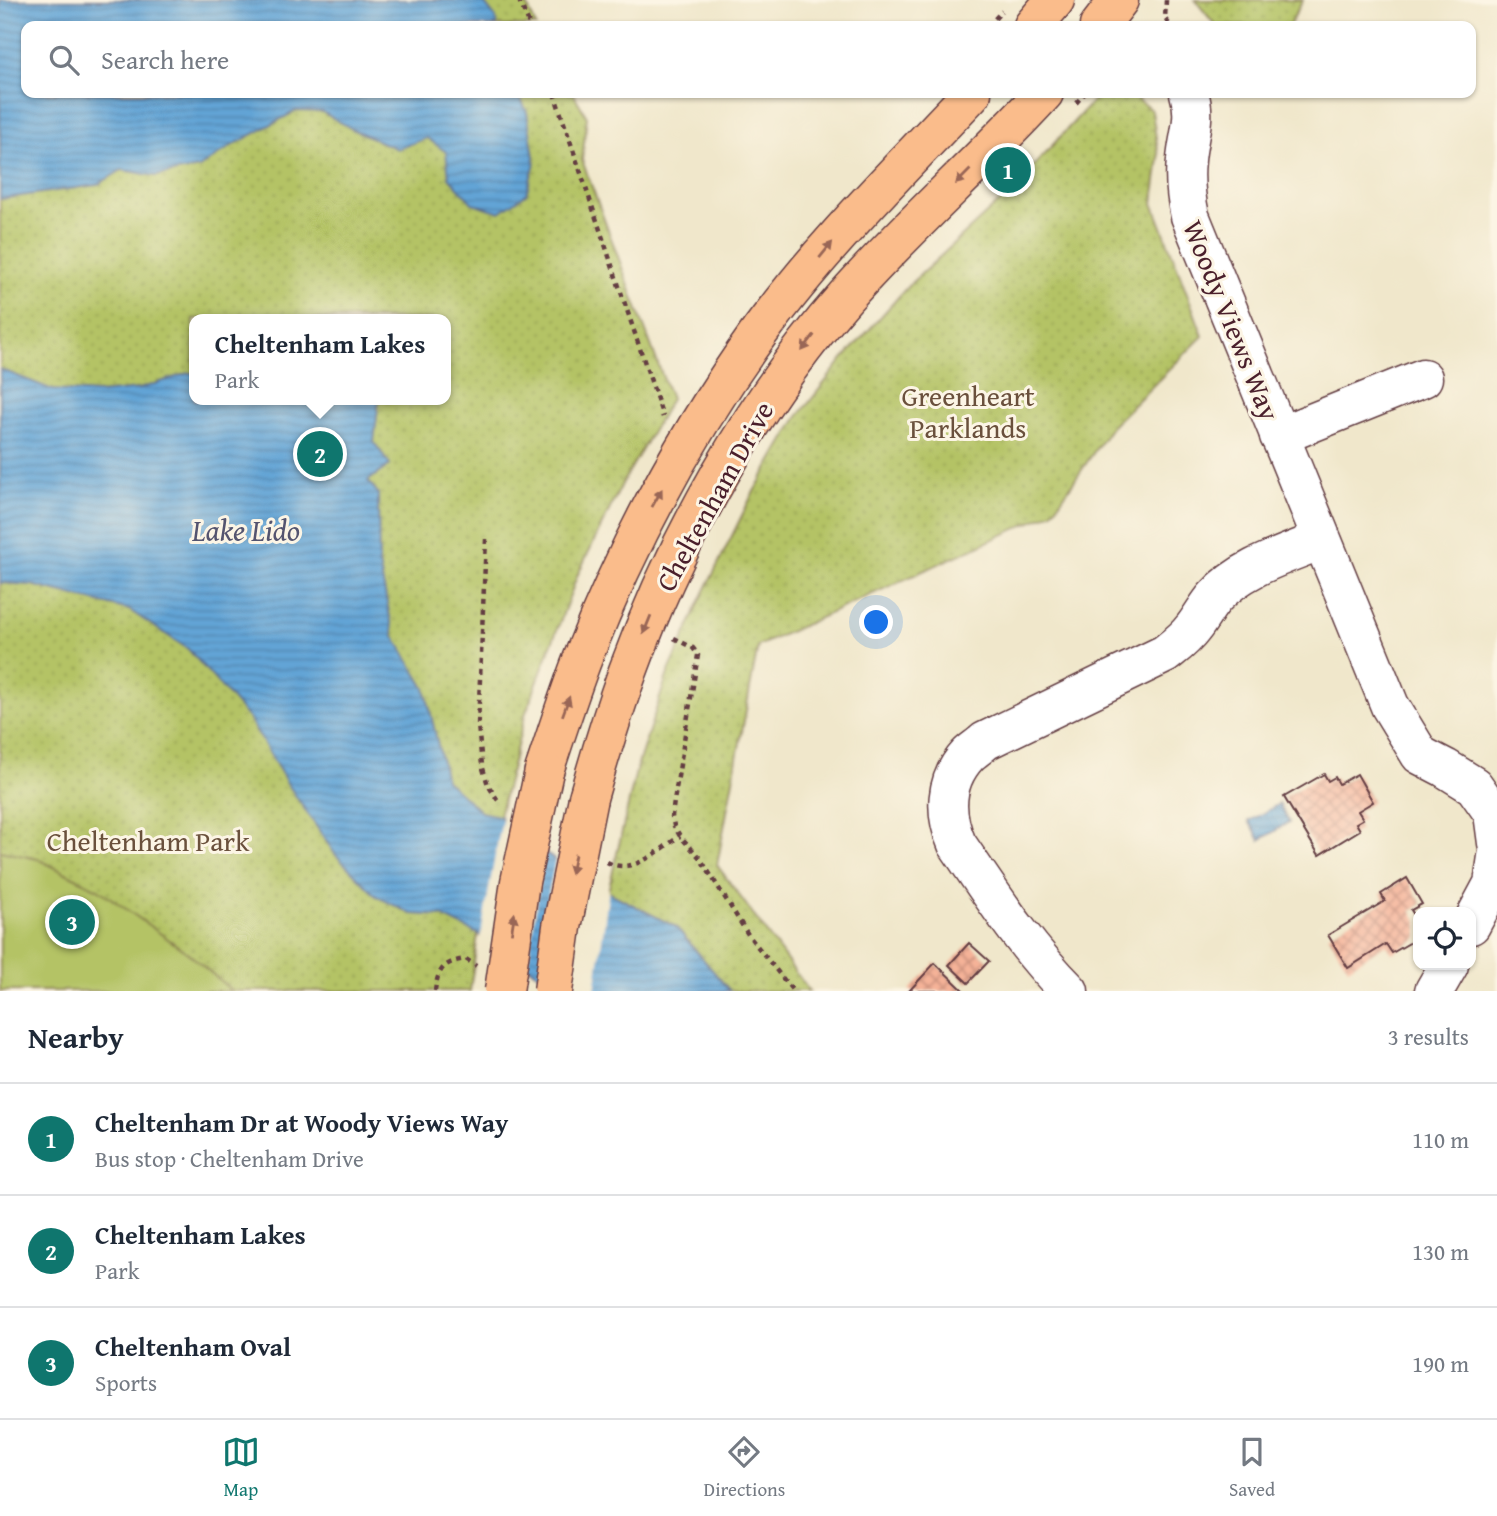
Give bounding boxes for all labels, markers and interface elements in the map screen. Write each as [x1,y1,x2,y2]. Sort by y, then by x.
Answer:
search box [21,21,1476,98]
text: Search here [101,40,229,79]
icon: search [45,41,83,79]
pin: 1 [985,144,1031,196]
one-way arrow [955,169,972,185]
street label: Woody Views Way [1173,214,1291,426]
one-way arrow [818,241,833,258]
popup [189,314,451,405]
text: Cheltenham Lakes [215,324,425,363]
one-way arrow [801,334,815,352]
text: Park [215,363,259,396]
park label: Greenheart Parklands [901,375,1035,448]
street label: Cheltenham Drive [645,394,783,598]
pin: 2 [297,428,343,480]
one-way arrow [651,488,663,508]
water label: Lake Lido [191,508,300,552]
your location [859,605,893,639]
one-way arrow [641,614,652,635]
one-way arrow [560,695,571,716]
park label: Cheltenham Park [47,820,250,861]
one-way arrow [568,853,579,875]
pin: 3 [49,896,95,948]
map controls [1413,907,1476,970]
button: locate [1413,907,1476,970]
one-way arrow [508,912,519,934]
text: Nearby [28,1015,124,1059]
text: 3 results [1388,1020,1469,1053]
text: Cheltenham Dr at Woody Views Way [95,1103,508,1142]
text: 1 [45,1123,57,1156]
text: 110 m [1412,1123,1469,1156]
text: Bus stop · Cheltenham Drive [95,1142,364,1175]
text: Cheltenham Lakes [95,1215,306,1254]
text: 2 [45,1235,57,1268]
text: 130 m [1412,1235,1469,1268]
text: Park [95,1254,139,1287]
text: Cheltenham Oval [95,1327,291,1366]
text: 3 [45,1347,57,1380]
text: 190 m [1412,1347,1469,1380]
text: Sports [95,1366,157,1399]
tab: Map [222,1433,260,1503]
tab: Directions [704,1433,785,1503]
tab: Saved [1229,1433,1275,1503]

